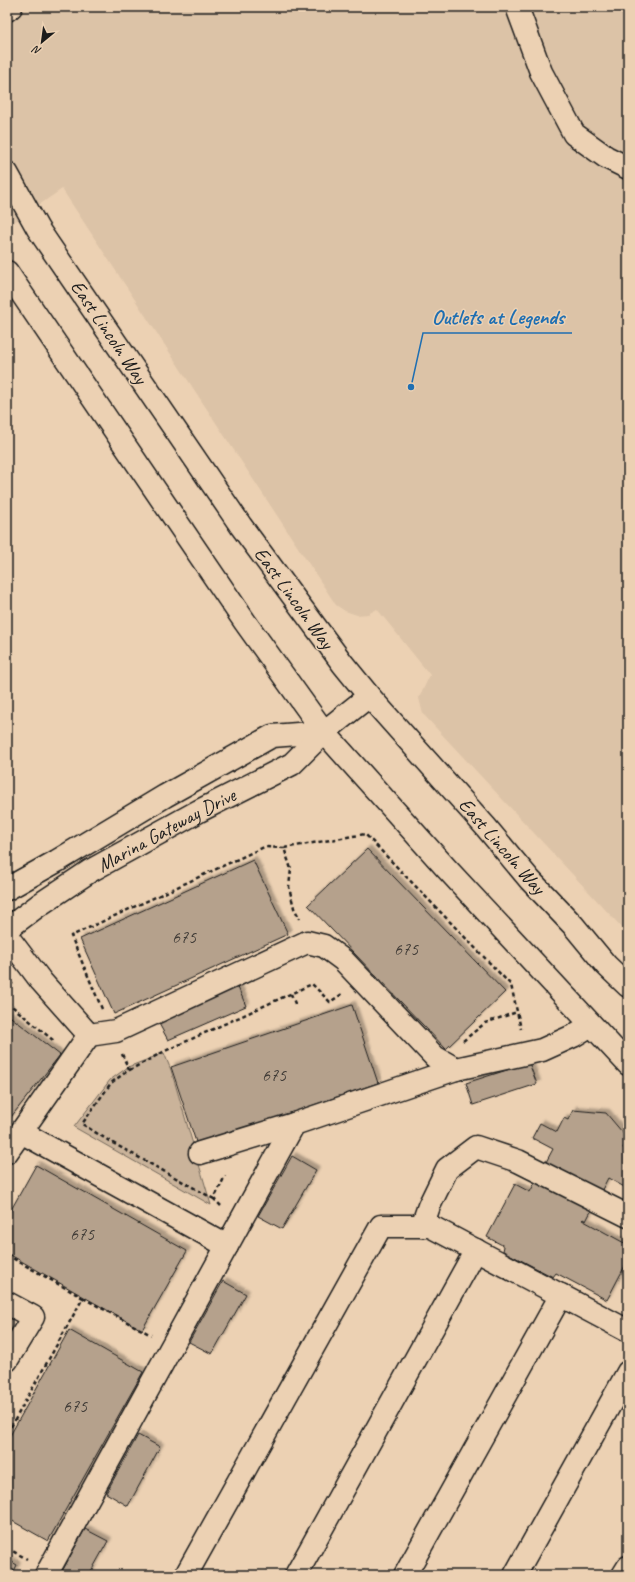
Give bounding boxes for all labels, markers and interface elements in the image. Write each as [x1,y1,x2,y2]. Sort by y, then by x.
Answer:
north arrow [22,22,62,62]
text: N [29,42,44,59]
street label: East Lincoln Way [65,275,154,390]
callout: Outlets at Legends [423,300,572,333]
text: Outlets at Legends [432,304,567,330]
street label: East Lincoln Way [249,542,341,656]
street label: Marina Gateway Drive [93,781,241,877]
street label: East Lincoln Way [453,793,552,901]
house number: 675 [172,926,197,948]
house number: 675 [394,938,419,960]
house number: 675 [262,1064,287,1086]
house number: 675 [70,1223,95,1245]
house number: 675 [63,1395,88,1417]

